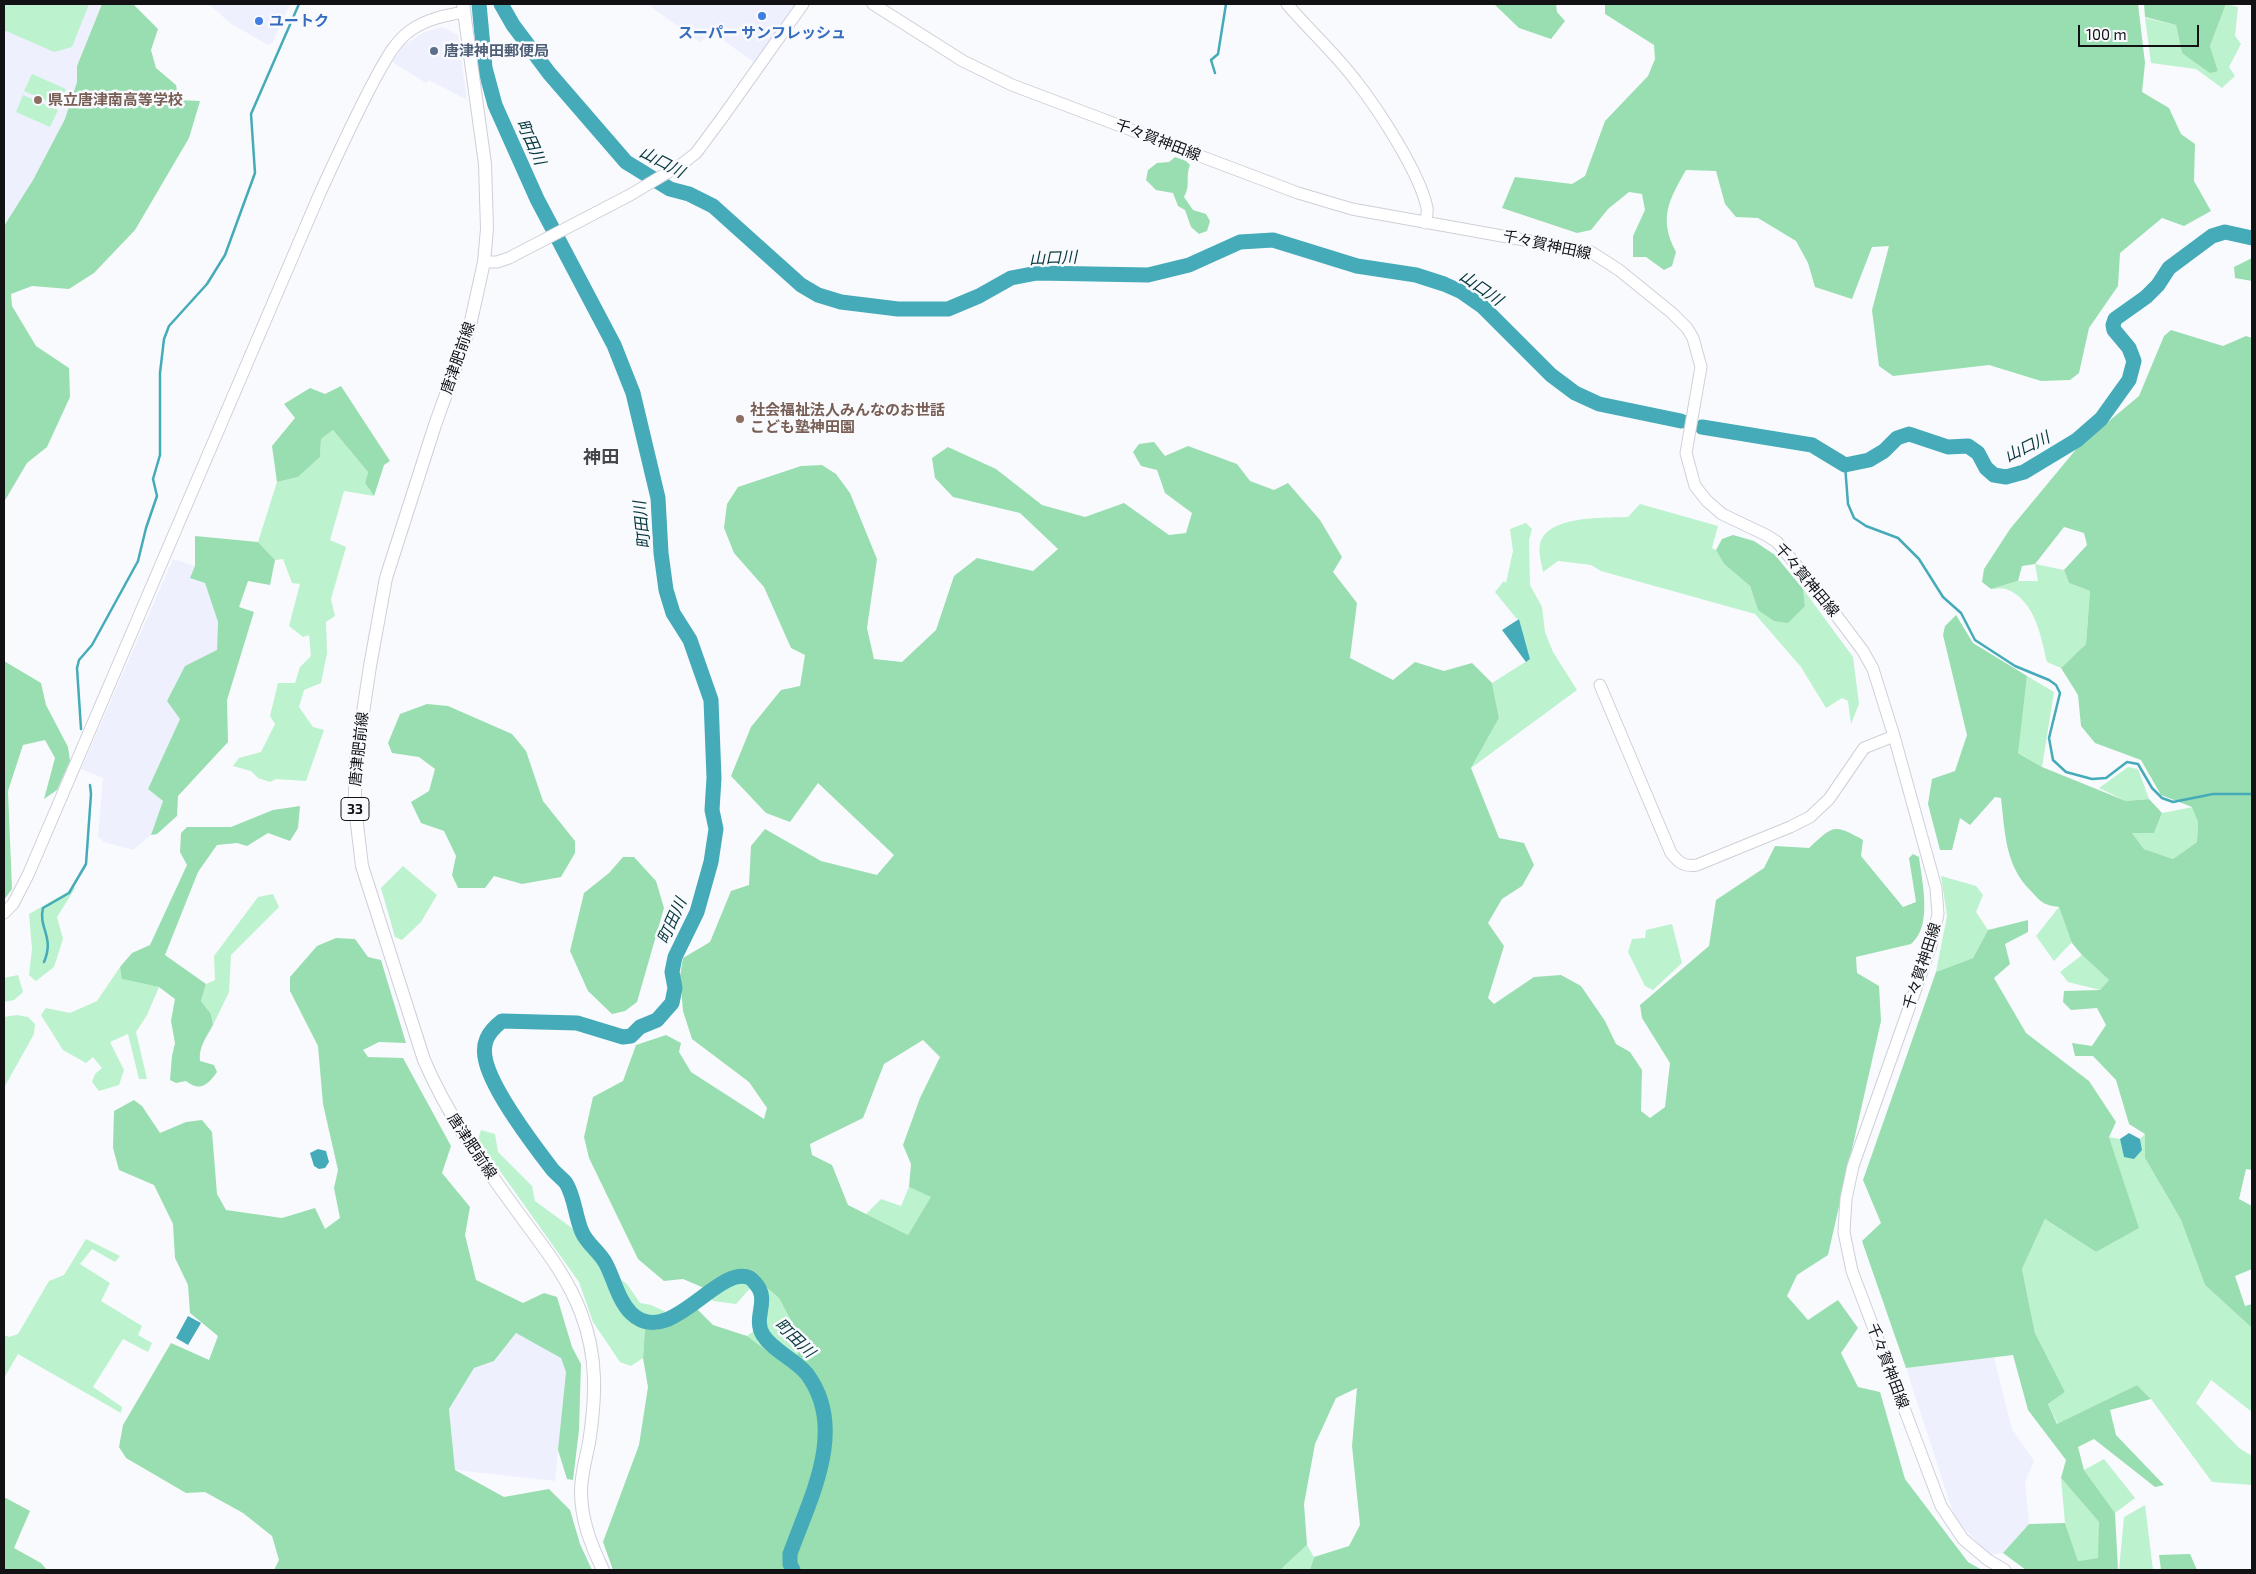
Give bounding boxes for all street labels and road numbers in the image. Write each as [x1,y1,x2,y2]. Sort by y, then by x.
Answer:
street label: 千々賀神田線 [1113,115,1203,165]
street label: 千々賀神田線 [1501,227,1593,263]
street label: 唐津肥前線 [437,320,479,396]
street label: 千々賀神田線 [1771,540,1843,620]
street label: 唐津肥前線 [346,711,372,787]
road number: 33 [341,798,369,821]
street label: 千々賀神田線 [1900,920,1944,1012]
street label: 唐津肥前線 [444,1110,500,1182]
street label: 千々賀神田線 [1863,1321,1913,1411]

